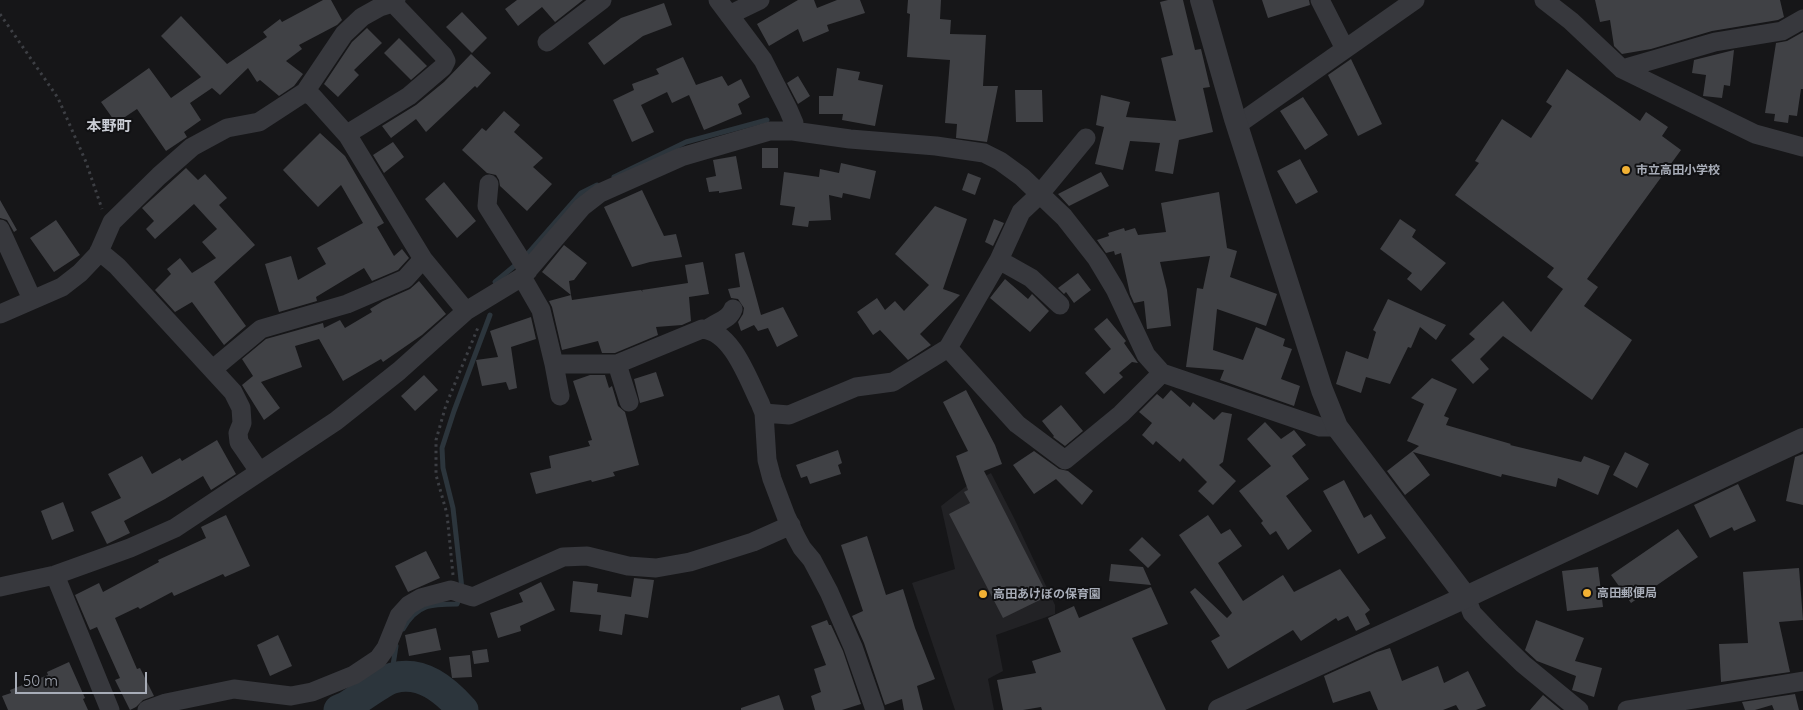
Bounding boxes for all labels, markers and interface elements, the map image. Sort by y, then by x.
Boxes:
district label: 本野町 [87,117,131,135]
place label: 市立高田小学校 [1636,163,1720,177]
marker: 市立高田小学校 [1620,164,1632,176]
place label: 高田郵便局 [1597,586,1657,600]
place label: 高田あけぼの保育園 [993,587,1101,601]
marker: 高田郵便局 [1581,587,1593,599]
marker: 高田あけぼの保育園 [977,588,989,600]
scale bar [18,662,150,694]
text: 50 m [23,671,58,690]

